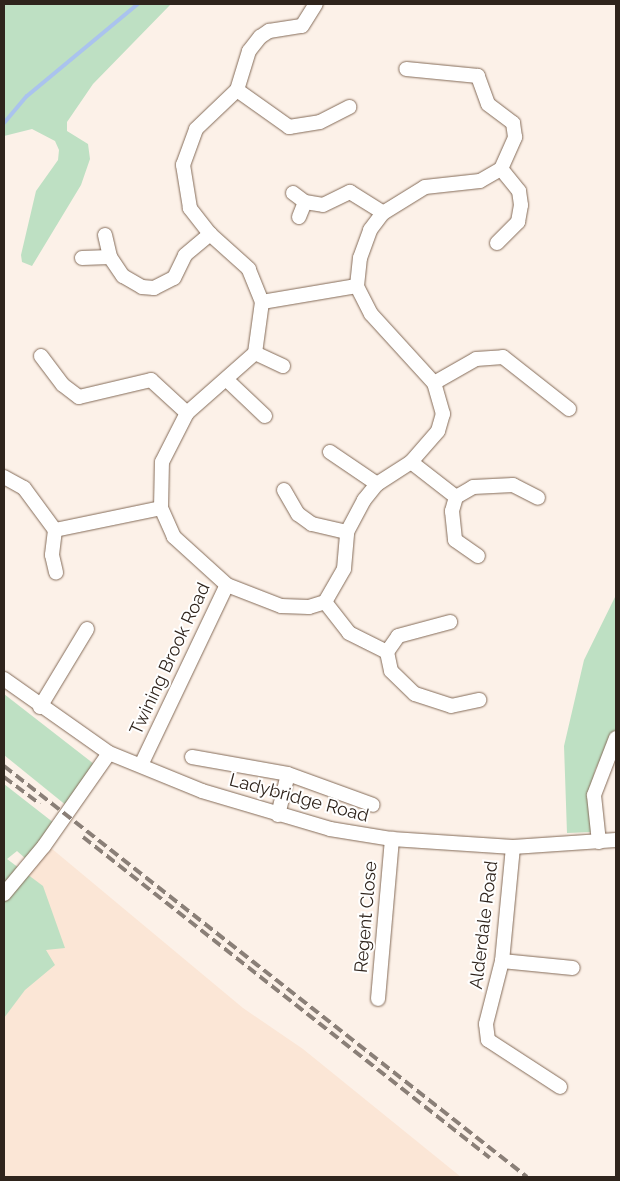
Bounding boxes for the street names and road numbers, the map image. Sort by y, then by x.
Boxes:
street label: Twining Brook Road [125,579,215,739]
street label: Ladybridge Road [227,769,371,827]
street label: Regent Close [350,860,382,974]
street label: Alderdale Road [465,860,503,990]

